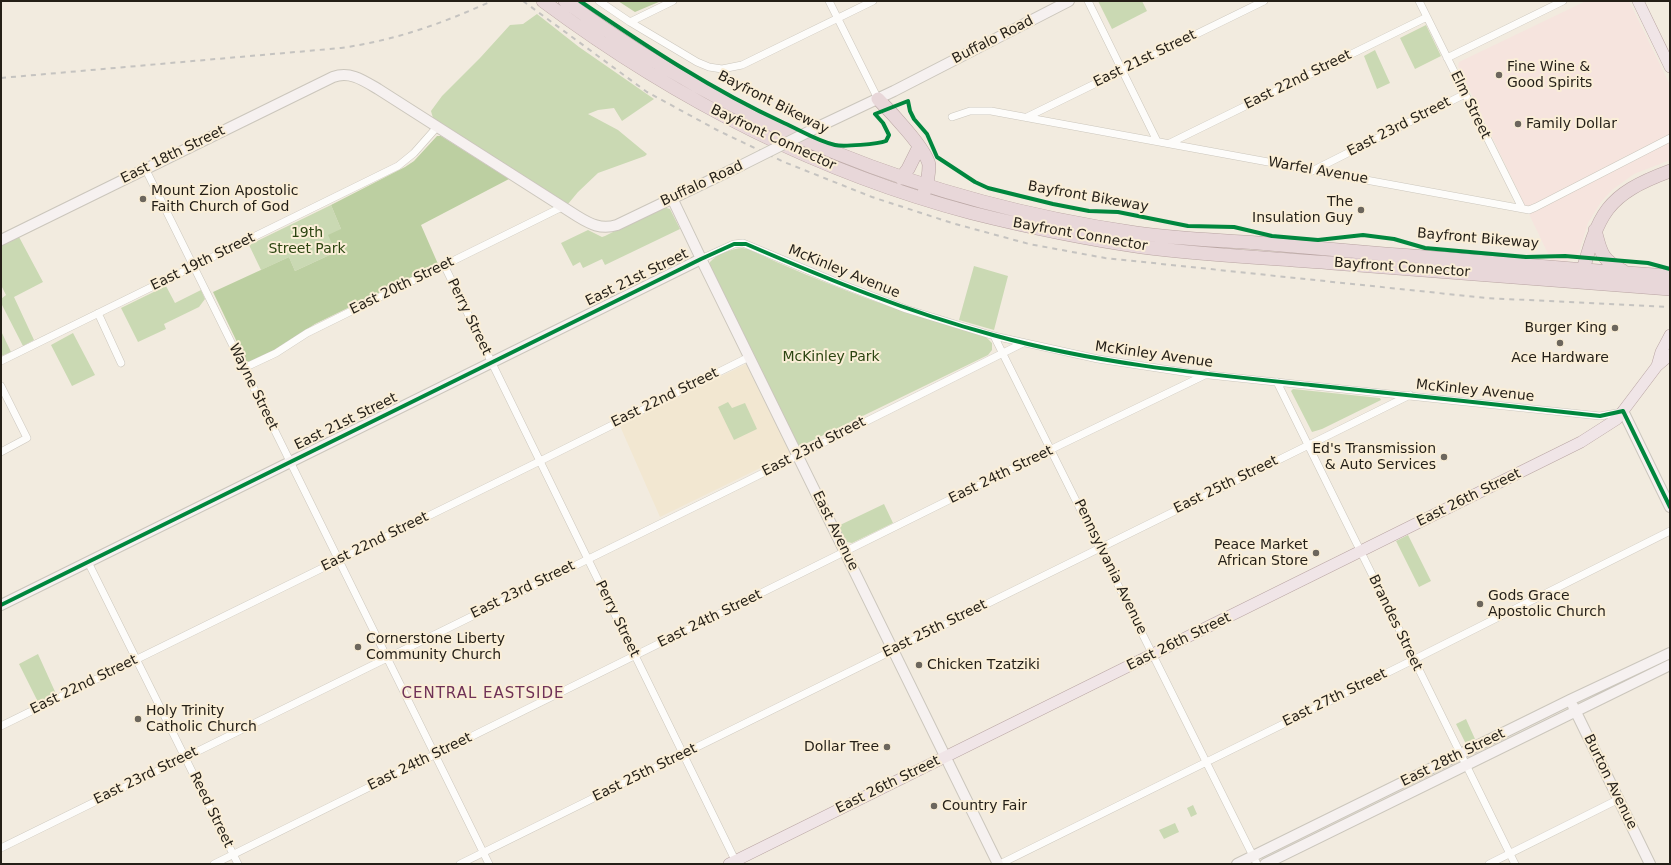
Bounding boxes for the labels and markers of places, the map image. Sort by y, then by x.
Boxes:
place label: Fine Wine & Good Spirits [1507,59,1592,92]
marker: Fine Wine & Good Spirits [1494,70,1504,80]
place label: Family Dollar [1526,116,1617,132]
marker: Family Dollar [1513,119,1523,129]
place label: Mount Zion Apostolic Faith Church of God [151,183,299,216]
marker: Mount Zion Apostolic Faith Church of God [138,194,148,204]
place label: The Insulation Guy [1252,194,1353,226]
marker: The Insulation Guy [1356,205,1366,215]
place label: Burger King [1524,320,1607,336]
marker: Burger King [1610,323,1620,333]
marker: Ace Hardware [1555,338,1565,348]
place label: Ace Hardware [1511,350,1609,366]
place label: Ed's Transmission & Auto Services [1312,441,1436,474]
marker: Ed's Transmission & Auto Services [1439,452,1449,462]
place label: Peace Market African Store [1214,537,1308,570]
marker: Peace Market African Store [1311,548,1321,558]
place label: Gods Grace Apostolic Church [1488,588,1606,620]
marker: Gods Grace Apostolic Church [1475,599,1485,609]
place label: Cornerstone Liberty Community Church [366,631,505,664]
marker: Cornerstone Liberty Community Church [353,642,363,652]
place label: Chicken Tzatziki [927,657,1040,673]
marker: Chicken Tzatziki [914,660,924,670]
place label: Holy Trinity Catholic Church [146,703,257,736]
marker: Holy Trinity Catholic Church [133,714,143,724]
place label: Dollar Tree [804,739,879,755]
marker: Dollar Tree [882,742,892,752]
place label: Country Fair [942,798,1027,814]
marker: Country Fair [929,801,939,811]

